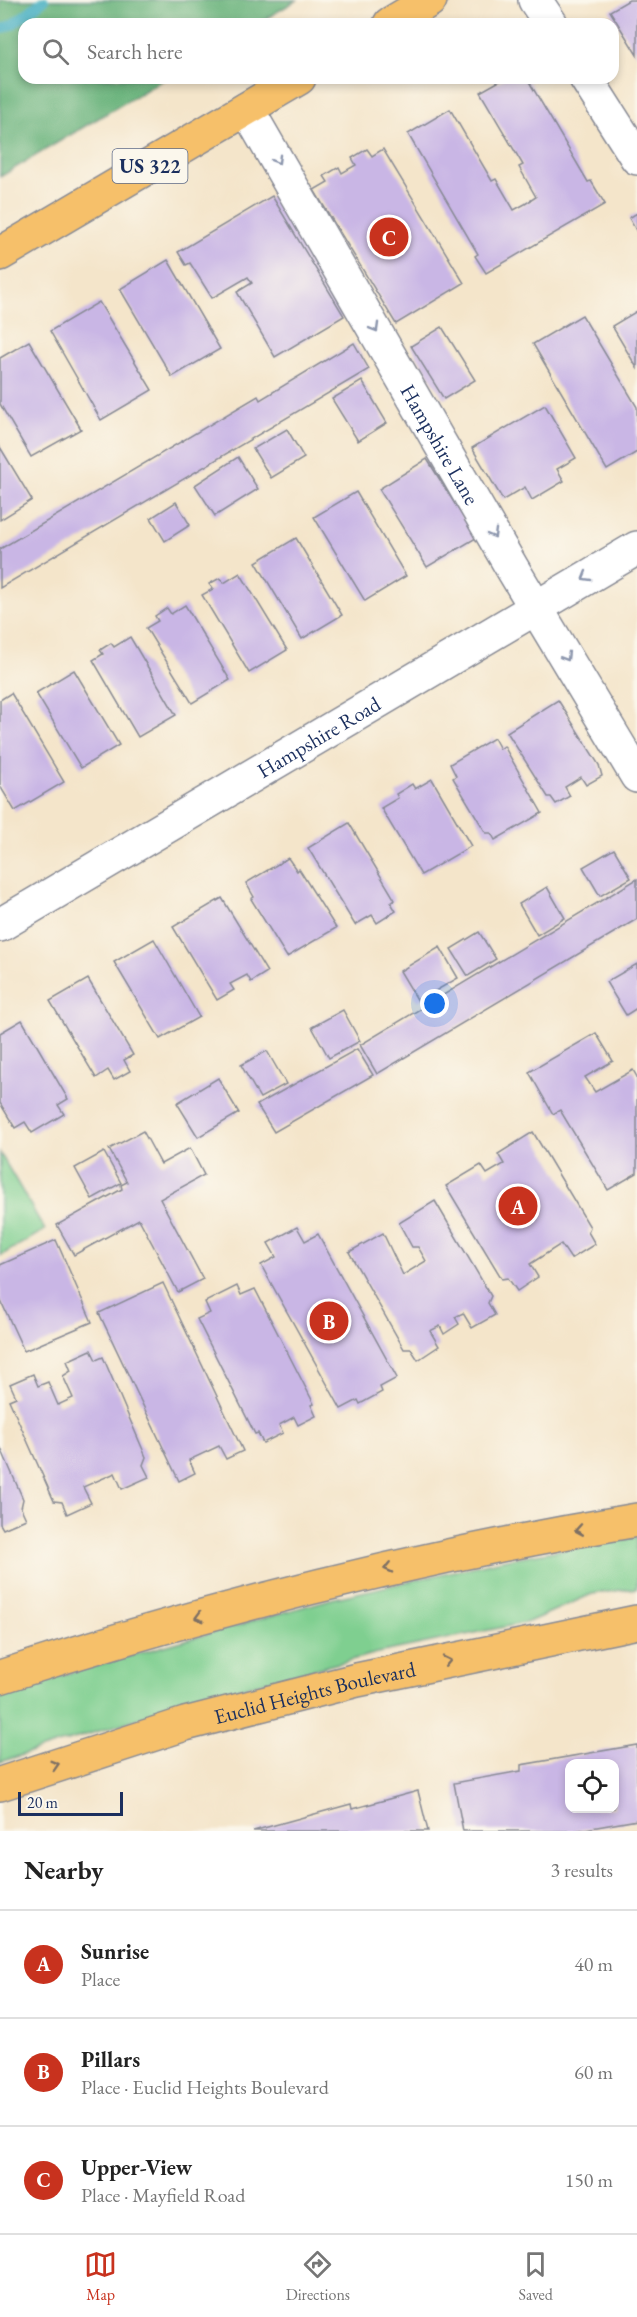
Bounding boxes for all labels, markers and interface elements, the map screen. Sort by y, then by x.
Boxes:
search box [18,18,619,84]
icon: search [39,35,72,68]
text: Search here [87,37,182,66]
road number: US 322 [112,149,188,183]
one-way arrow [269,154,281,164]
pin: C [370,214,408,260]
one-way arrow [367,322,379,332]
street label: Hampshire Lane [395,379,486,509]
one-way arrow [485,528,497,538]
one-way arrow [582,570,593,581]
one-way arrow [558,651,570,661]
street label: Hampshire Road [252,689,385,784]
your location [420,989,449,1018]
pin: A [498,1184,538,1228]
pin: B [310,1298,348,1344]
one-way arrow [575,1523,585,1536]
one-way arrow [383,1561,393,1574]
one-way arrow [194,1610,205,1622]
street label: Euclid Heights Boulevard [211,1655,418,1730]
one-way arrow [441,1655,451,1668]
map controls [565,1759,619,1813]
button: locate [565,1759,619,1813]
one-way arrow [49,1760,60,1772]
scale bar [18,1789,123,1816]
text: 20 m [27,1792,58,1813]
text: Nearby [24,1853,104,1887]
text: 3 results [550,1857,613,1883]
text: Sunrise [81,1937,149,1966]
text: A [36,1951,51,1977]
text: 40 m [574,1951,613,1977]
text: Place [81,1966,120,1992]
text: Pillars [81,2045,140,2074]
text: B [37,2059,50,2085]
text: 60 m [574,2059,613,2085]
text: Place · Euclid Heights Boulevard [81,2074,329,2100]
text: Upper-View [81,2153,192,2182]
text: C [36,2167,51,2193]
text: 150 m [565,2167,613,2193]
text: Place · Mayfield Road [81,2182,245,2208]
tab: Map [84,2248,117,2305]
tab: Directions [286,2248,350,2305]
tab: Saved [518,2248,553,2305]

